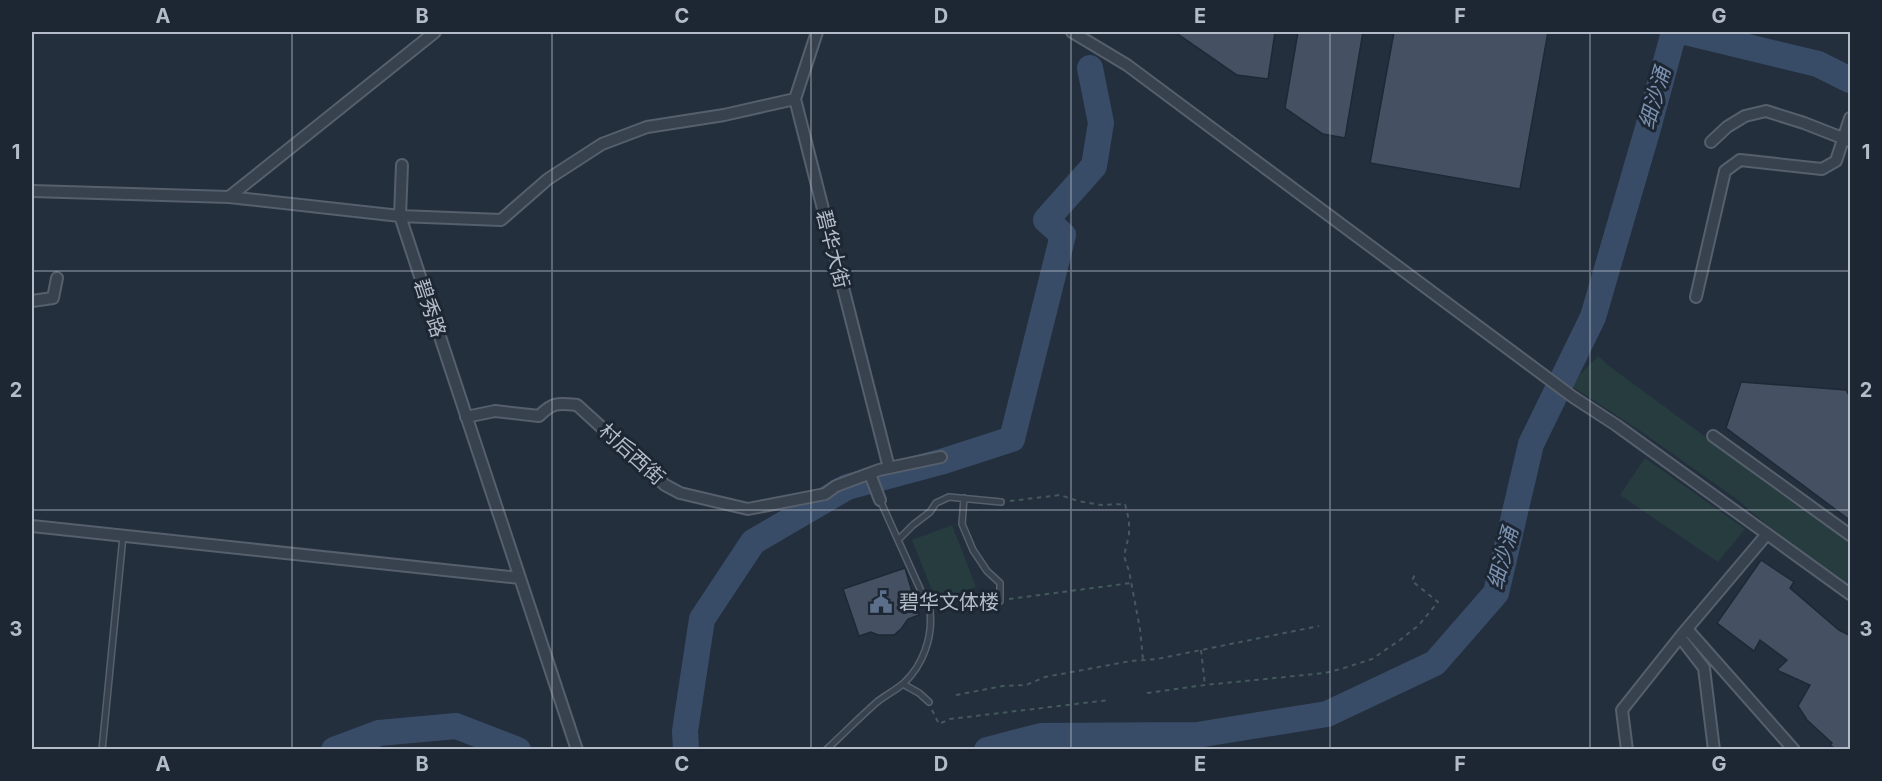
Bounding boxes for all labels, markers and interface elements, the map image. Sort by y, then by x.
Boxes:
text: A [156,4,171,28]
text: B [415,4,429,28]
text: C [675,4,689,28]
text: D [934,4,948,28]
text: E [1194,4,1206,28]
text: F [1454,4,1466,28]
text: G [1711,4,1727,28]
water label: 细沙涌 [1634,62,1676,132]
text: 1 [12,140,20,164]
text: 1 [1862,140,1870,164]
street label: 碧华大街 [812,207,854,291]
street label: 碧秀路 [409,276,451,340]
text: 2 [10,378,22,402]
text: 2 [1860,378,1872,402]
street label: 村后西街 [594,418,670,490]
water label: 细沙涌 [1482,522,1523,592]
public building icon: 碧华文体楼 [868,589,894,615]
place label: 碧华文体楼 [899,590,999,614]
text: 3 [10,617,22,641]
text: 3 [1860,617,1872,641]
text: A [156,752,171,776]
text: B [415,752,429,776]
text: C [675,752,689,776]
text: D [934,752,948,776]
text: E [1194,752,1206,776]
text: F [1454,752,1466,776]
text: G [1711,752,1727,776]

